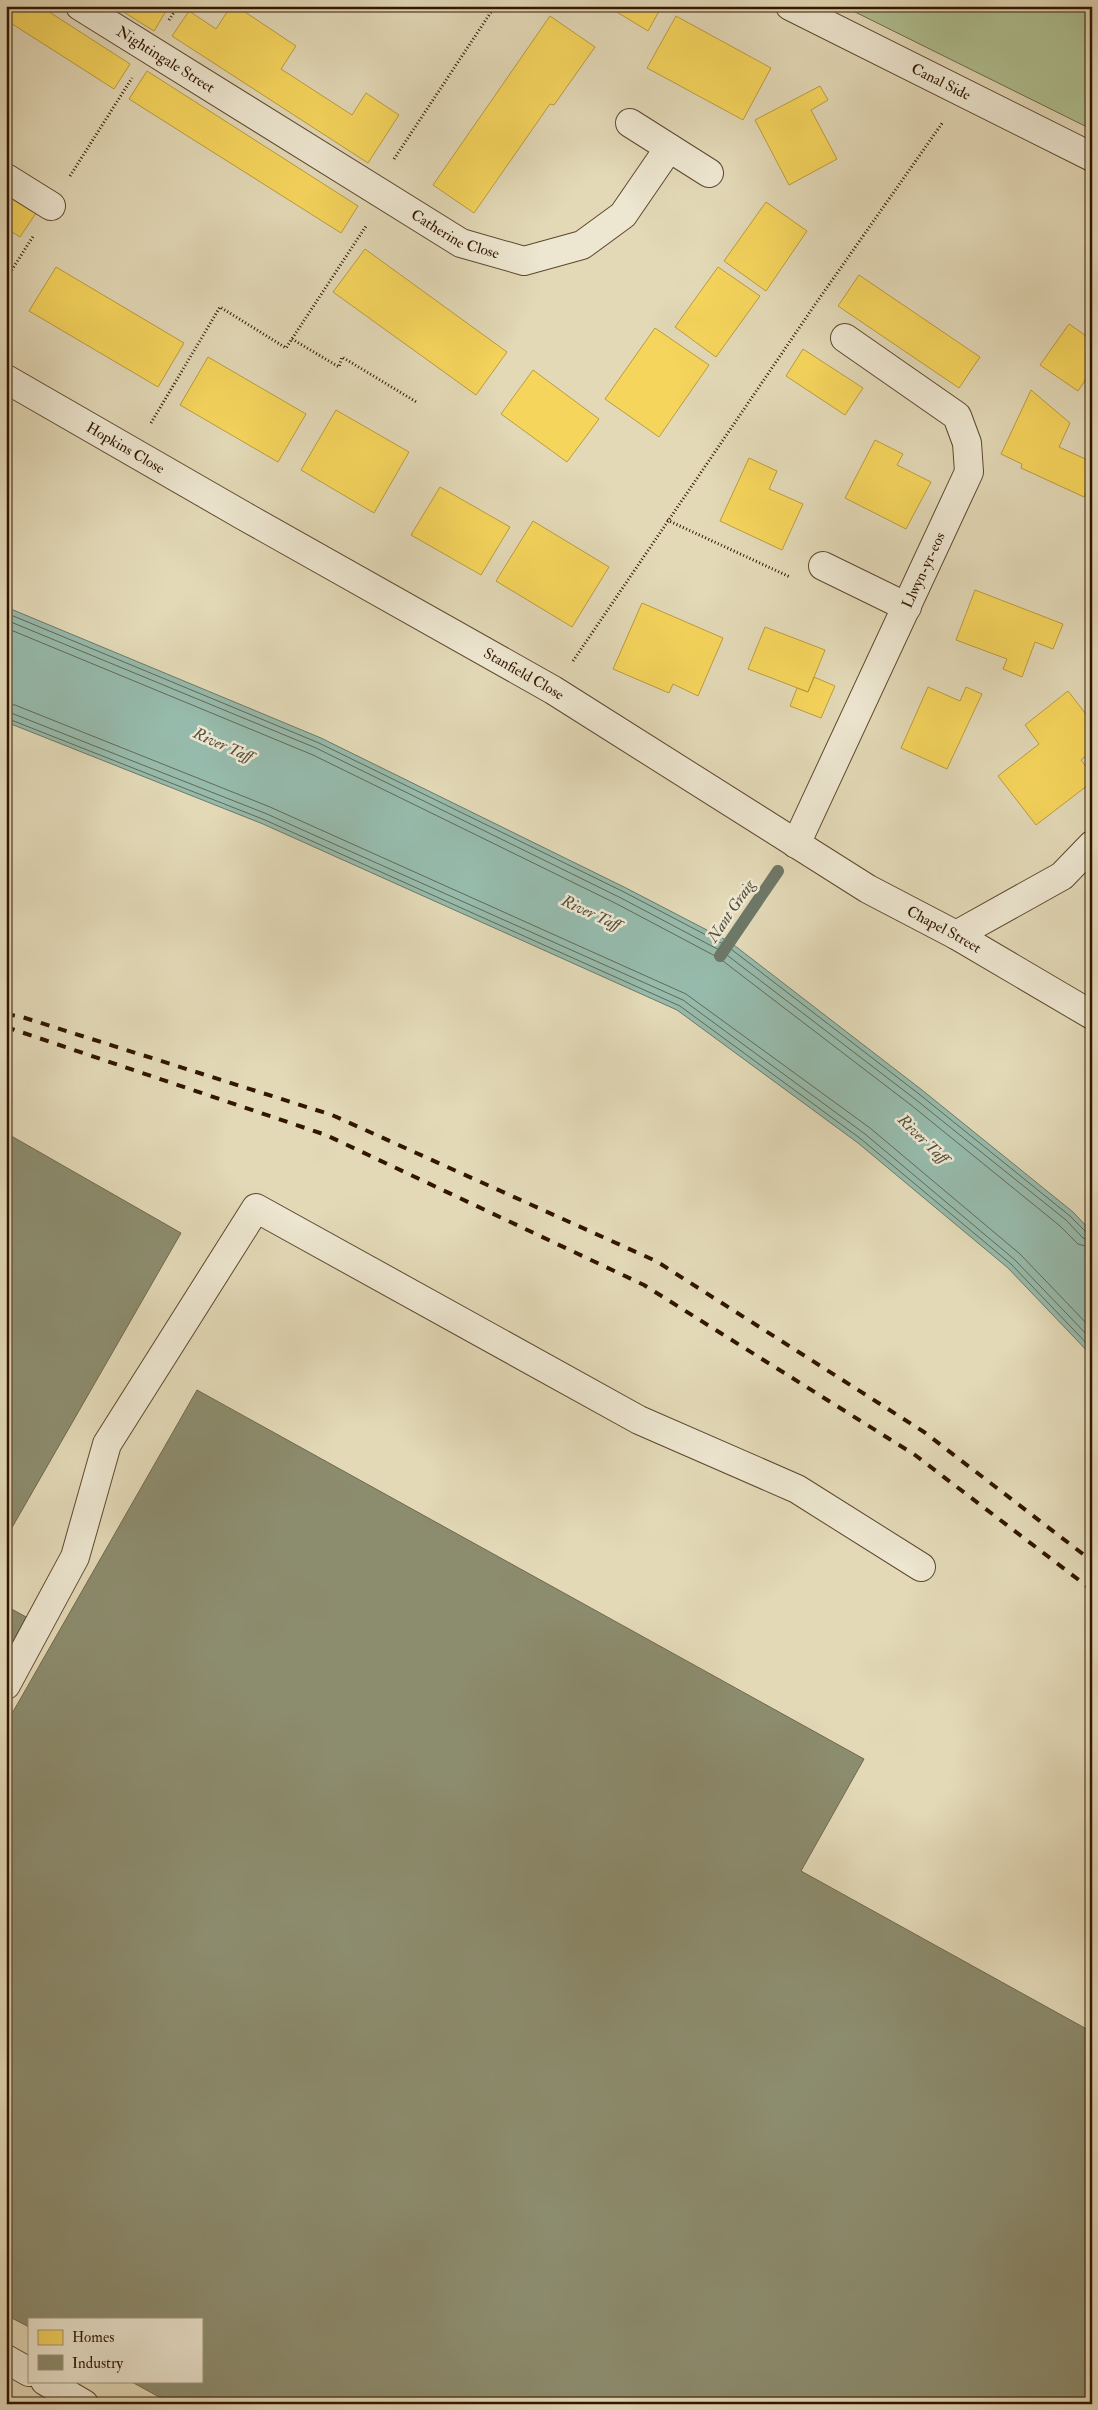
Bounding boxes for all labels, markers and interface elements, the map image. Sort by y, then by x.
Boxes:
street label: Nightingale Street [113,22,218,97]
street label: Canal Side [908,59,974,104]
street label: Catherine Close [408,205,502,263]
street label: Hopkins Close [83,418,168,478]
street label: Llwyn-yr-eos [897,529,949,611]
street label: Stanfield Close [480,643,568,704]
water label: River Taff [189,723,259,768]
water label: Nant Graig [702,875,760,947]
water label: River Taff [557,890,627,937]
street label: Chapel Street [904,901,985,957]
water label: River Taff [893,1109,955,1170]
legend [28,2318,202,2382]
text: Homes [72,2328,114,2347]
text: Industry [72,2354,123,2373]

